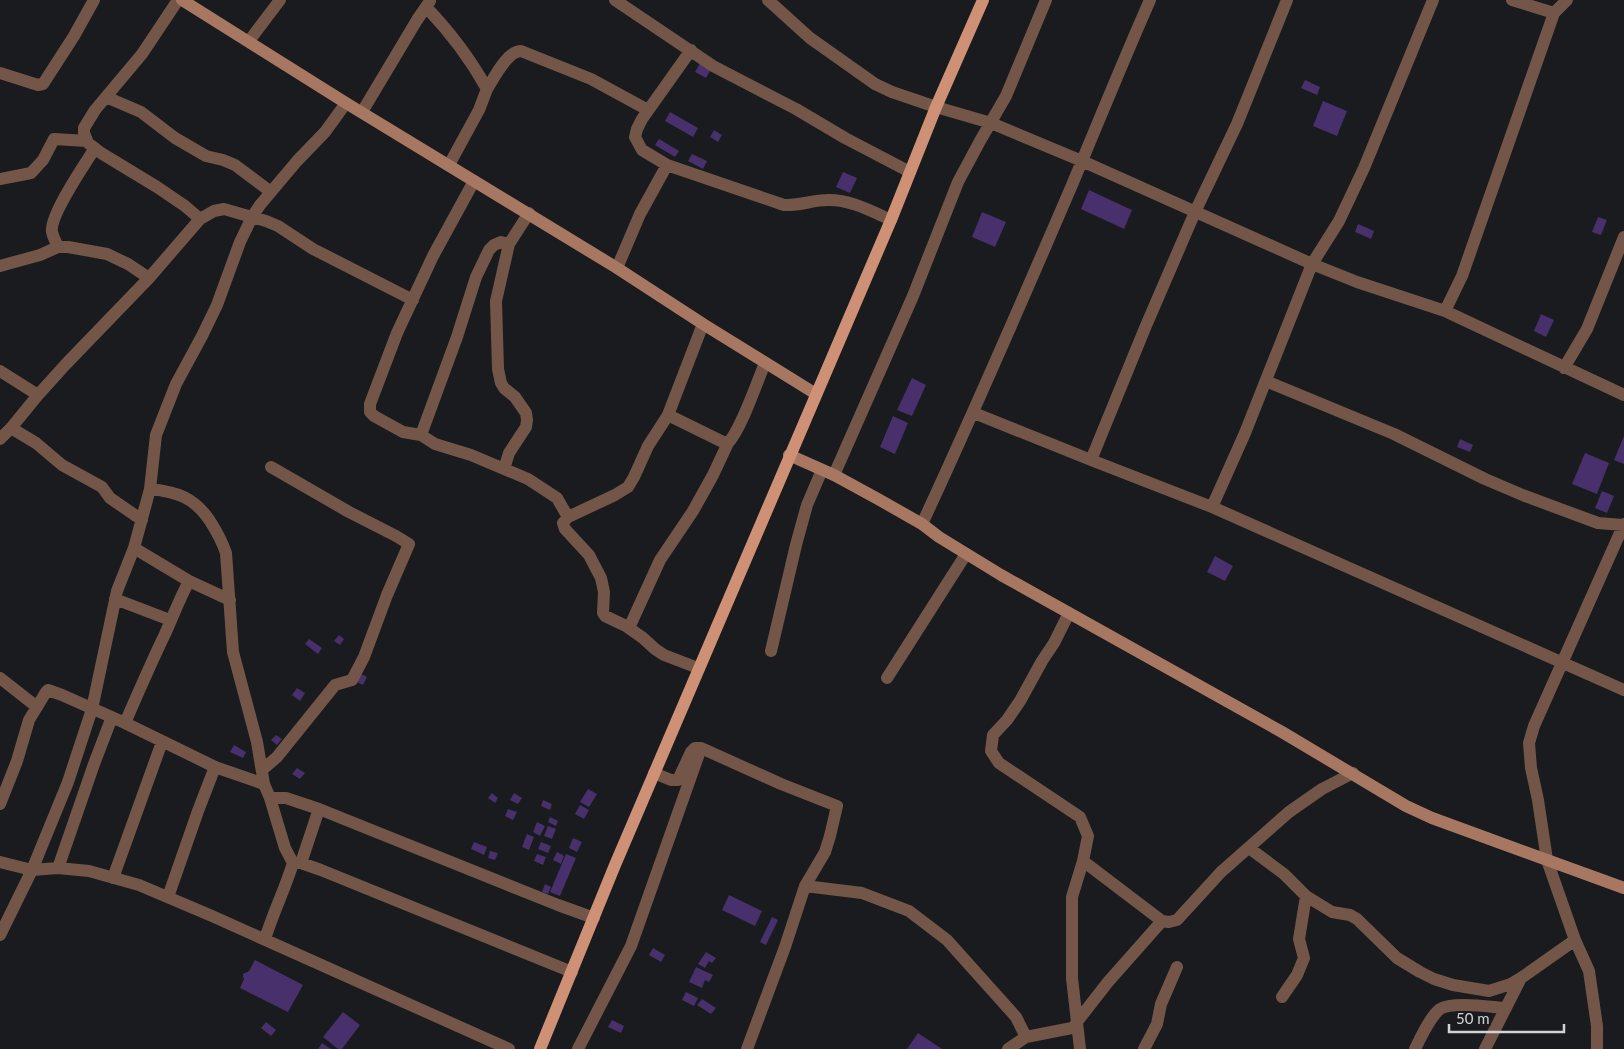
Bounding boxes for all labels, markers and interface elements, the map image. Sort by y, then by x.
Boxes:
scale bar [1449,1002,1564,1034]
text: 50 m [1456,1009,1490,1027]

